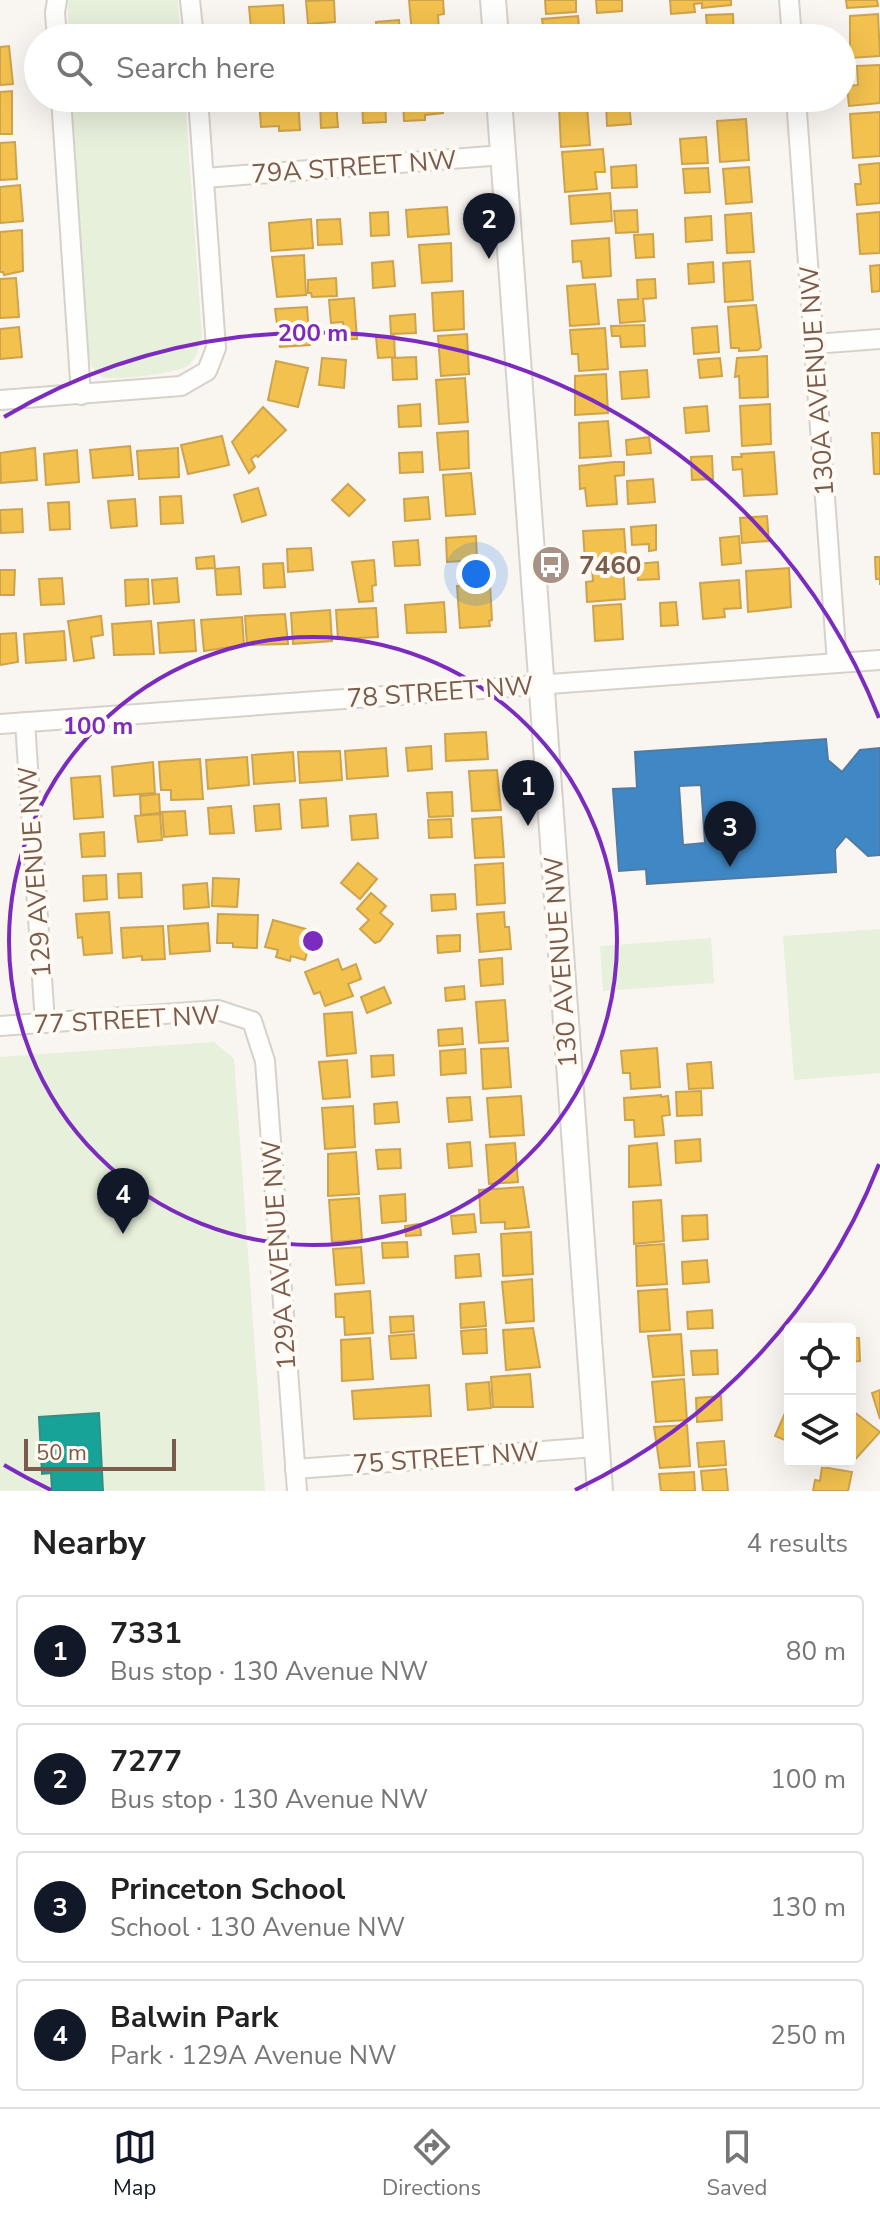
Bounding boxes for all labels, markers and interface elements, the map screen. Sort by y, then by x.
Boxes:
search box [24,24,856,112]
icon: search [52,46,96,90]
text: Search here [116,48,275,89]
street label: 79A STREET NW [250,142,458,192]
pin: 2 [463,193,515,259]
street label: 130A AVENUE NW [791,265,843,497]
text: 200 m [278,317,348,349]
bus stop icon: 7460 [530,544,572,586]
place label: 7460 [579,548,641,583]
your location [456,554,496,594]
street label: 78 STREET NW [346,668,534,716]
text: 100 m [63,710,133,742]
pin: 1 [502,760,554,826]
street label: 129 AVENUE NW [10,765,60,979]
pin: 3 [704,801,756,867]
street label: 130 AVENUE NW [536,855,586,1069]
centre of rings [299,927,327,955]
street label: 77 STREET NW [33,998,221,1042]
street label: 129A AVENUE NW [253,1139,305,1371]
pin: 4 [97,1168,149,1234]
map controls [784,1323,856,1467]
button: locate [784,1323,856,1395]
button: layers [784,1395,856,1467]
street label: 75 STREET NW [352,1434,540,1482]
scale bar [24,1435,176,1471]
text: 50 m [36,1438,87,1468]
text: Nearby [32,1520,146,1566]
text: 4 results [747,1526,848,1561]
text: 7331 [110,1613,182,1654]
text: 1 [52,1634,68,1669]
text: 80 m [786,1634,846,1669]
text: Bus stop · 130 Avenue NW [110,1654,428,1689]
text: 7277 [110,1741,182,1782]
text: 2 [52,1762,68,1797]
text: 100 m [770,1762,846,1797]
text: Bus stop · 130 Avenue NW [110,1782,428,1817]
text: Princeton School [110,1869,345,1910]
text: 3 [52,1890,68,1925]
text: 130 m [770,1890,846,1925]
text: School · 130 Avenue NW [110,1910,405,1945]
text: Balwin Park [110,1997,278,2038]
text: 4 [52,2018,68,2053]
text: 250 m [770,2018,846,2053]
text: Park · 129A Avenue NW [110,2038,397,2073]
tab: Map [113,2125,157,2203]
tab: Directions [382,2125,481,2203]
tab: Saved [707,2125,767,2203]

